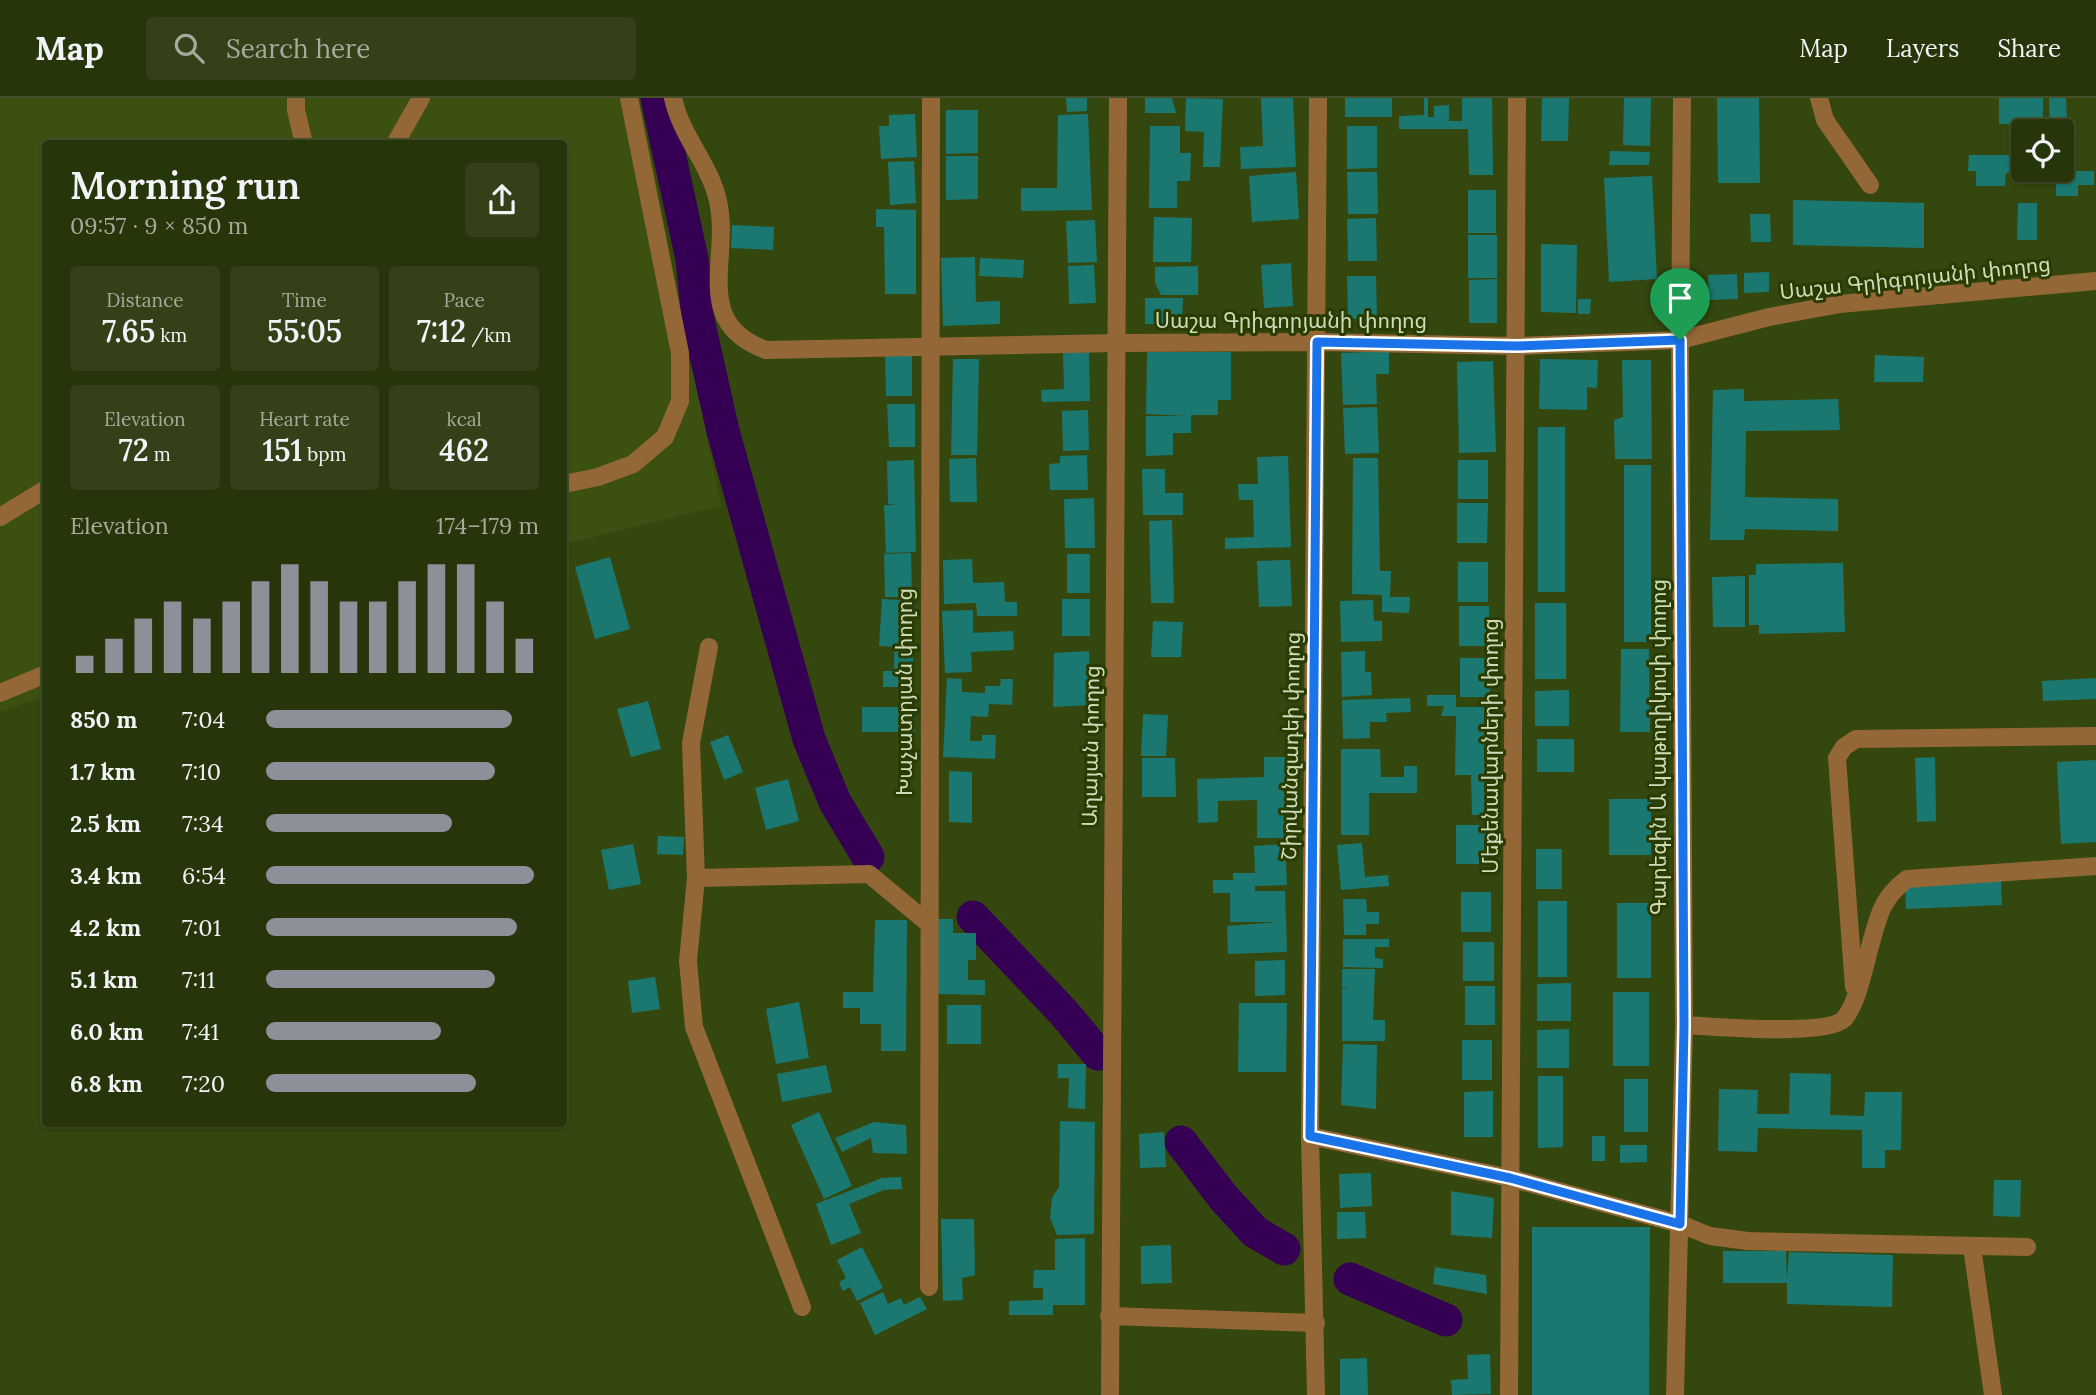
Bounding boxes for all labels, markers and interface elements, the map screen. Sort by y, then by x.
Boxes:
search box [146,17,636,80]
text: Map [35,27,104,69]
icon: search [170,29,208,67]
text: Search here [226,32,370,65]
text: Map [1799,33,1848,64]
text: Layers [1886,33,1959,64]
text: Share [1997,33,2061,64]
map controls [2011,119,2074,182]
button: locate [2011,119,2074,182]
text: Morning run [70,161,300,209]
button: share [465,163,539,237]
text: 09:57 · 9 × 850 m [70,211,248,240]
street label: Սաշա Գրիգորյանի փողոց [1778,250,2052,305]
pin [1650,268,1710,340]
icon: arrive [1661,279,1699,317]
text: Distance [106,288,183,312]
text: Time [282,288,327,312]
text: Pace [443,288,485,312]
street label: Սաշա Գրիգորյանի փողոց [1155,307,1427,334]
text: 7.65 [102,312,155,350]
text: 55:05 [267,312,342,350]
text: 7:12 [417,312,466,350]
text: km [155,323,187,347]
text: /km [466,323,511,347]
text: Elevation [104,407,186,431]
text: Heart rate [259,407,350,431]
text: kcal [447,407,482,431]
text: 72 [119,431,149,469]
text: 151 [262,431,302,469]
text: 462 [439,431,489,469]
text: m [149,442,171,466]
text: bpm [302,442,347,466]
text: Elevation [70,511,169,540]
text: 174–179 m [436,511,539,540]
street label: Գարեգին Ա կաթողիկոսի փողոց [1645,579,1672,915]
street label: Խաչատրյան փողոց [891,588,918,796]
street label: Մեքենավարների փողոց [1477,618,1504,874]
street label: Շիրվանզադեի փողոց [1275,632,1306,860]
street label: Աղայան փողոց [1076,665,1105,827]
text: 850 m [70,705,137,734]
text: 7:04 [182,705,225,734]
text: 1.7 km [70,757,136,786]
text: 7:10 [182,757,221,786]
text: 2.5 km [70,809,141,838]
text: 7:34 [182,809,224,838]
text: 3.4 km [70,861,142,890]
text: 6:54 [182,861,226,890]
text: 4.2 km [70,913,141,942]
text: 7:01 [182,913,221,942]
text: 5.1 km [70,965,138,994]
text: 7:11 [182,965,215,994]
text: 6.0 km [70,1017,144,1046]
text: 7:41 [182,1017,219,1046]
text: 6.8 km [70,1069,143,1098]
text: 7:20 [182,1069,225,1098]

